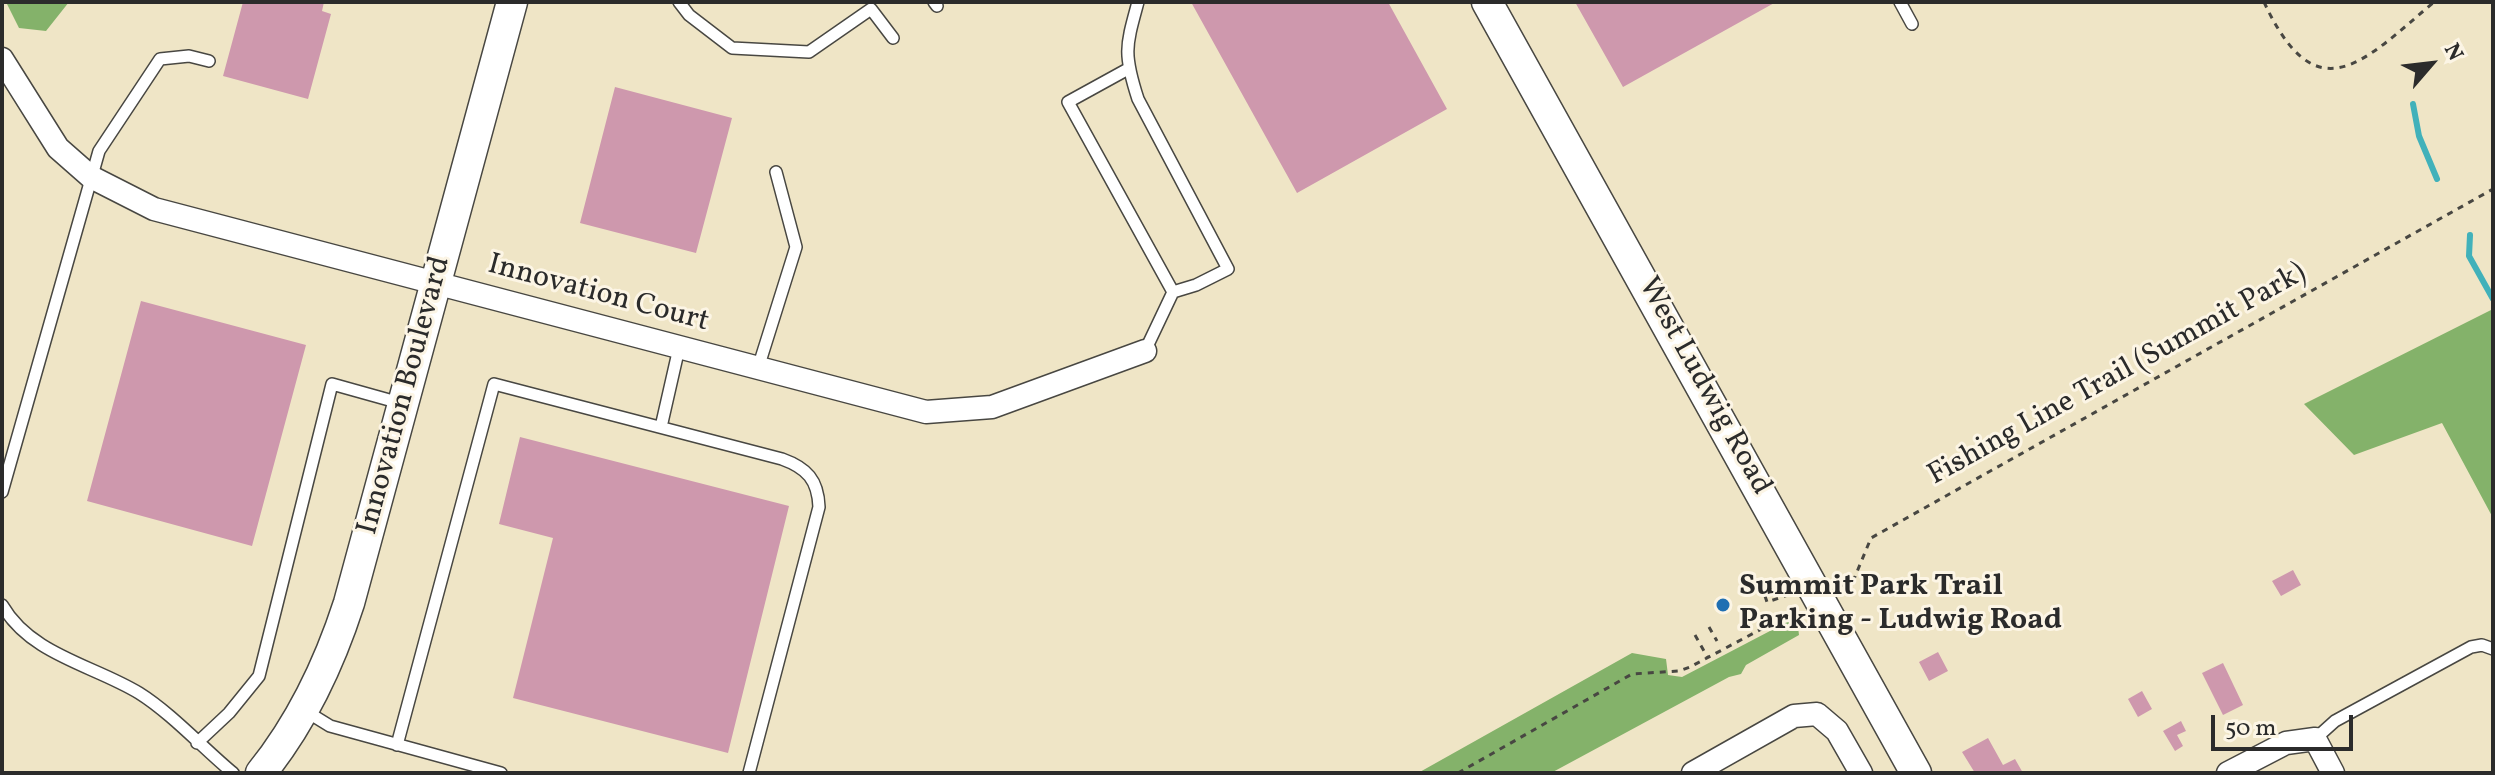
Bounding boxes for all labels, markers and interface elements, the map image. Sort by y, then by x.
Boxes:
north arrow [2391,24,2471,104]
text: N [2435,38,2470,67]
street label: Innovation Court [484,248,712,342]
street label: Innovation Boulevard [352,253,460,539]
street label: Fishing Line Trail (Summit Park) [1923,257,2313,495]
street label: West Ludwig Road [1628,272,1778,502]
place label: Summit Park Trail Parking - Ludwig Road [1739,570,2062,640]
marker: Summit Park Trail Parking - Ludwig Road [1714,596,1732,614]
scale bar [2215,699,2357,749]
text: 50 m [2225,712,2277,746]

